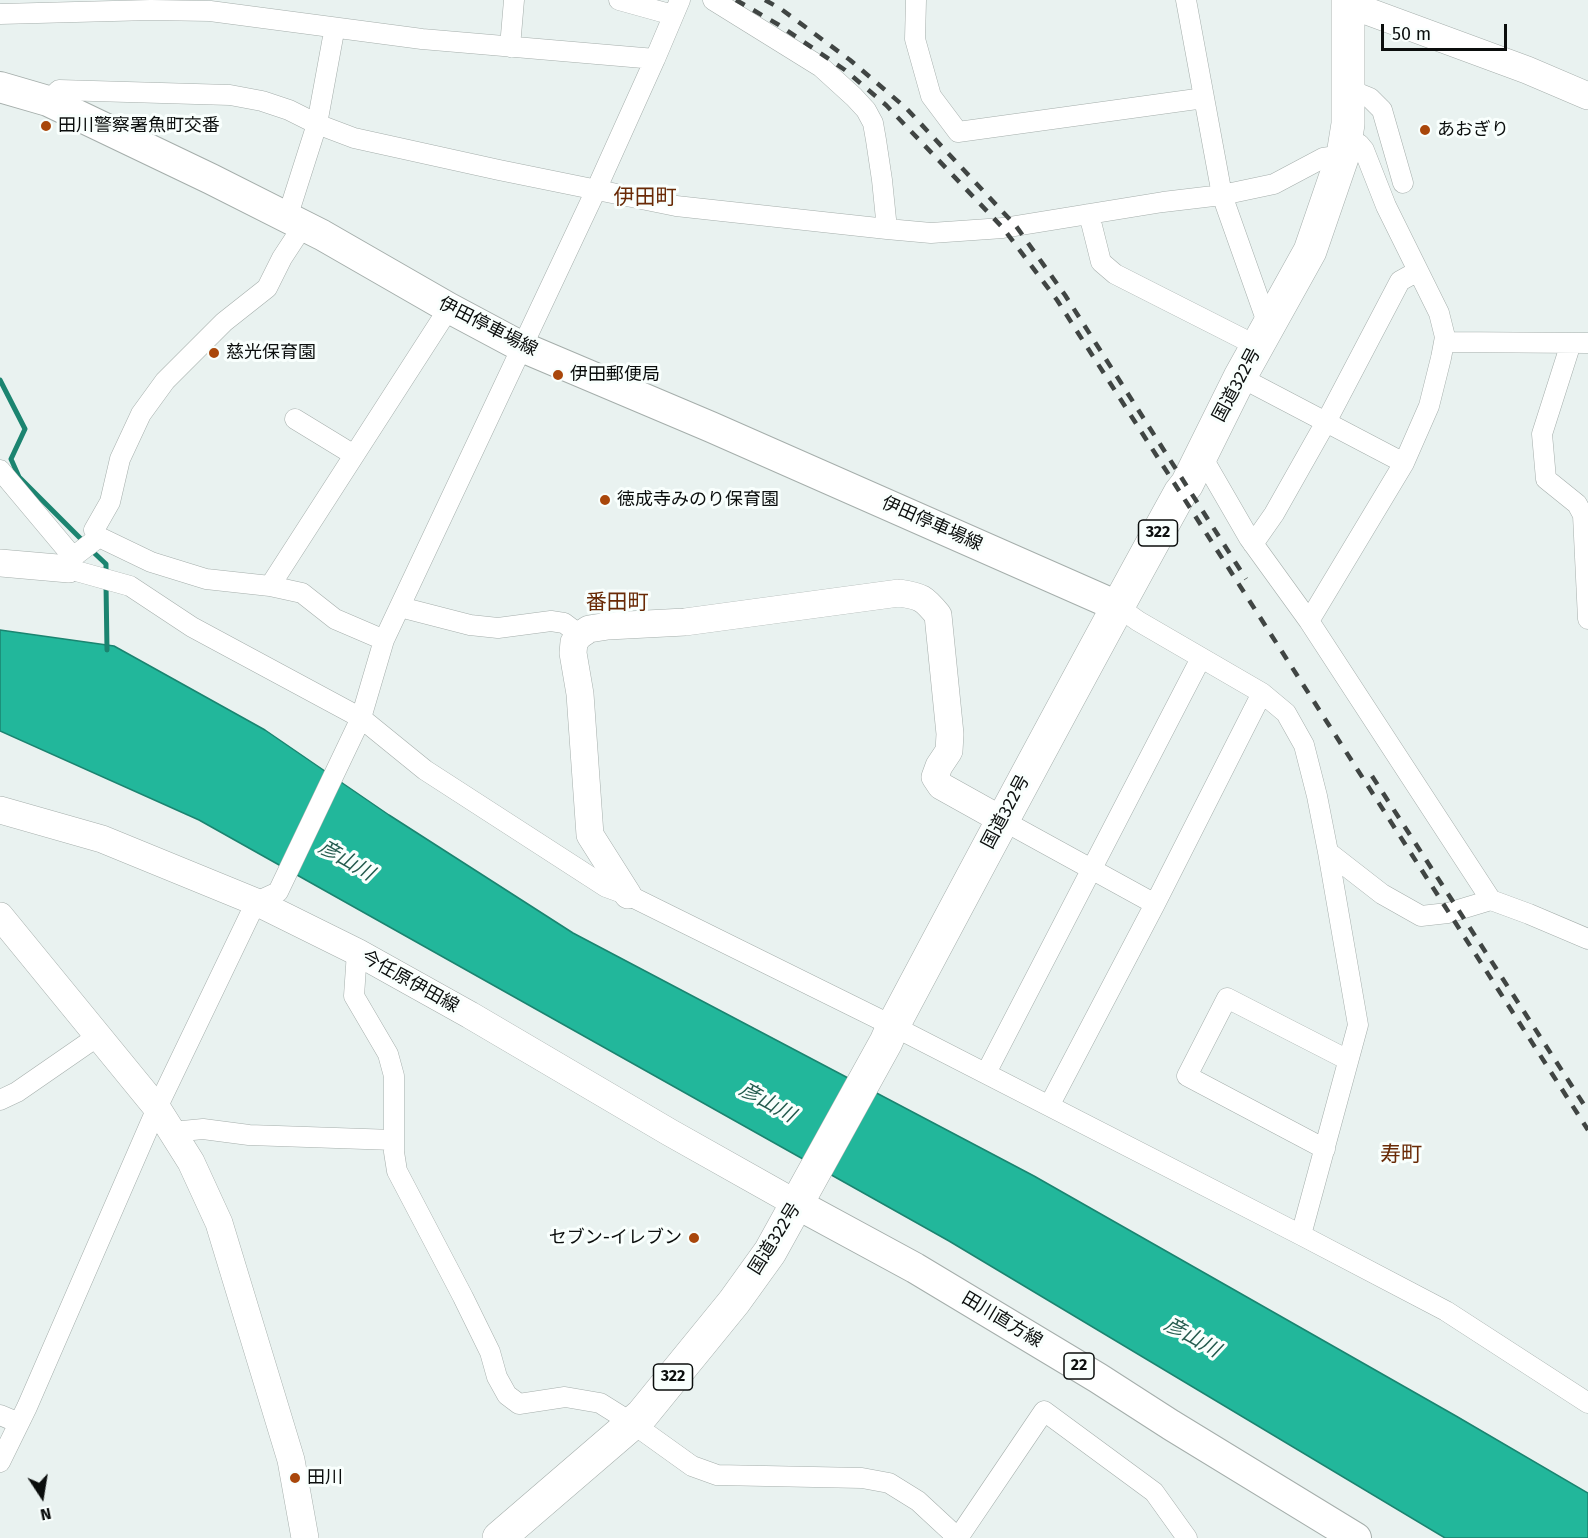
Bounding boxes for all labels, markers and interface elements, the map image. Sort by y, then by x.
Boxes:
scale bar [1384,12,1510,50]
text: 50 m [1392,23,1431,45]
place label: 田川警察署魚町交番 [58,115,220,137]
marker: 田川警察署魚町交番 [39,119,53,133]
place label: あおぎり [1437,119,1509,141]
marker: あおぎり [1418,123,1432,137]
district label: 伊田町 [614,185,676,211]
street label: 伊田停車場線 [435,293,541,361]
place label: 慈光保育園 [226,342,316,364]
street label: 国道322号 [1209,344,1265,426]
marker: 慈光保育園 [207,346,221,360]
place label: 伊田郵便局 [570,364,660,386]
marker: 伊田郵便局 [551,368,565,382]
place label: 徳成寺みのり保育園 [617,489,779,511]
street label: 伊田停車場線 [878,492,986,556]
marker: 徳成寺みのり保育園 [598,493,612,507]
road number: 322 [1138,520,1178,546]
district label: 番田町 [586,590,648,616]
street label: 国道322号 [978,771,1034,853]
water label: 彦山川 [314,836,378,886]
street label: 今任原伊田線 [358,946,462,1018]
water label: 彦山川 [735,1078,799,1128]
district label: 寿町 [1380,1142,1422,1168]
street label: 国道322号 [744,1199,806,1279]
place label: セブン-イレブン [549,1227,682,1249]
marker: セブン-イレブン [687,1231,701,1245]
street label: 田川直方線 [958,1288,1046,1352]
water label: 彦山川 [1160,1313,1224,1363]
road number: 22 [1064,1353,1094,1379]
road number: 322 [654,1364,692,1390]
north arrow [12,1466,72,1526]
place label: 田川 [307,1467,343,1489]
marker: 田川 [288,1471,302,1485]
text: N [39,1504,53,1524]

